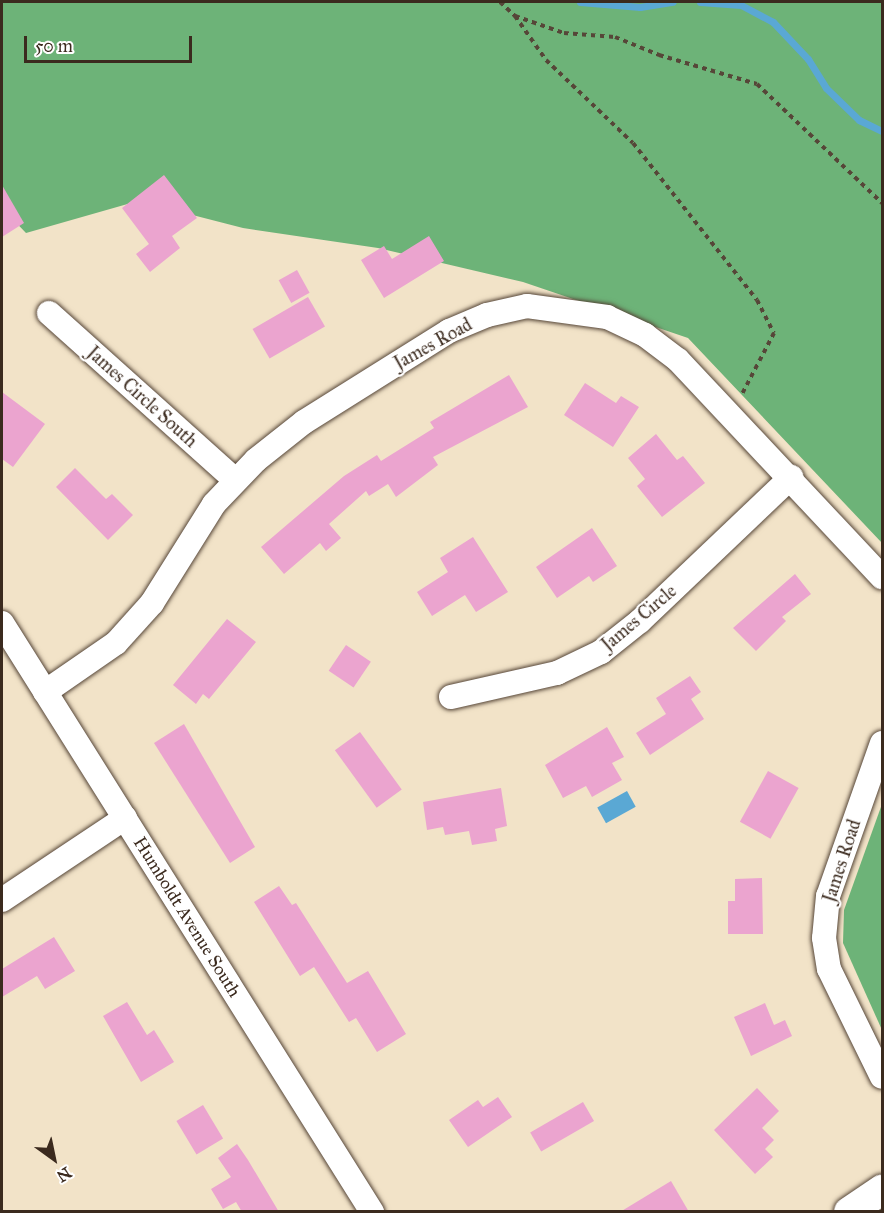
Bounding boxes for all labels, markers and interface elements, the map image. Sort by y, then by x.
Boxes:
scale bar [27,24,195,62]
text: 50 m [35,35,73,57]
street label: James Road [390,314,476,374]
street label: James Circle South [83,342,201,452]
street label: James Circle [597,580,681,656]
street label: James Road [818,817,866,905]
street label: Humboldt Avenue South [129,833,245,1001]
north arrow [24,1129,84,1189]
text: N [53,1163,75,1186]

